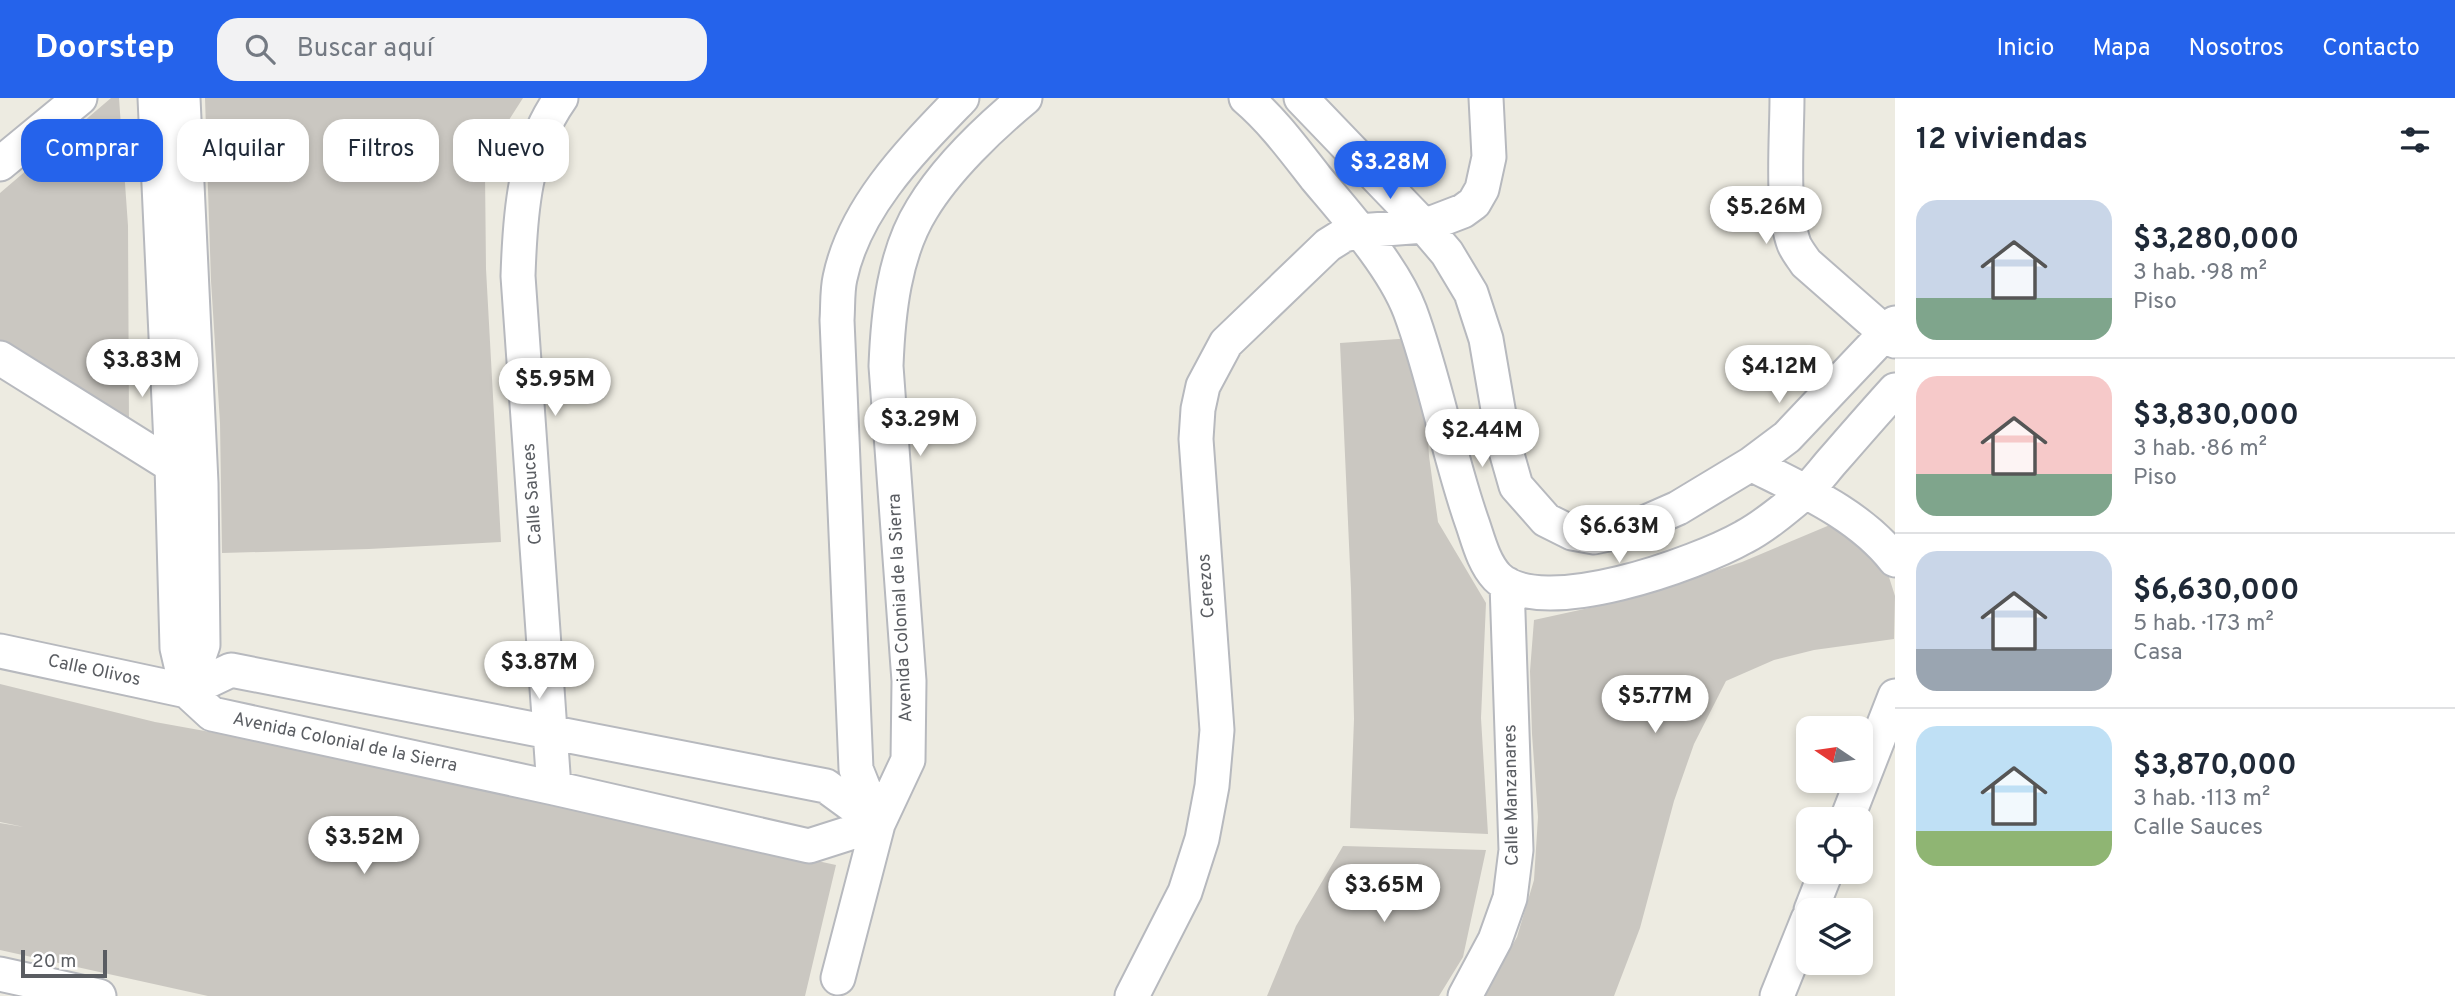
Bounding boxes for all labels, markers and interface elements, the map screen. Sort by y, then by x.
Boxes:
search box [217,18,707,81]
text: Doorstep [35,28,175,70]
icon: search [241,30,279,68]
text: Buscar aquí [297,33,433,66]
text: Inicio [1997,34,2054,64]
text: Mapa [2092,34,2151,64]
text: Nosotros [2189,34,2284,64]
text: Contacto [2322,34,2420,64]
chip: Comprar [21,119,163,182]
chip: Alquilar [177,119,309,182]
chip: Filtros [323,119,439,182]
chip: Nuevo [453,119,569,182]
icon: filters [2396,121,2434,159]
text: 12 viviendas [1916,122,2088,159]
pin: $3.28M [1333,141,1447,201]
text: $3.28M [1350,149,1430,178]
pin: $5.26M [1709,186,1823,246]
text: $5.26M [1726,194,1806,223]
text: $3,280,000 [2133,222,2299,259]
icon: home [1972,228,2056,312]
text: 3 hab. · 98 m² [2133,259,2267,288]
text: Piso [2133,288,2177,317]
pin: $3.83M [85,340,199,399]
pin: $4.12M [1722,345,1836,405]
text: $3.83M [102,347,182,376]
text: $4.12M [1741,353,1817,382]
pin: $5.95M [498,358,612,418]
text: $5.95M [515,366,595,395]
pin: $3.29M [863,398,977,458]
text: $3,830,000 [2133,398,2299,435]
icon: home [1972,404,2056,488]
text: $3.29M [880,406,960,435]
pin: $2.44M [1425,410,1539,469]
text: $2.44M [1441,417,1523,446]
text: 3 hab. · 86 m² [2133,435,2267,464]
street label: Calle Sauces [518,442,548,546]
text: Piso [2133,464,2177,493]
street label: Avenida Colonial de la Sierra [884,493,918,723]
pin: $6.63M [1562,505,1676,565]
text: $6.63M [1579,513,1659,542]
street label: Cerezos [1193,553,1221,619]
text: $6,630,000 [2133,573,2300,610]
icon: home [1972,579,2056,663]
text: 5 hab. · 173 m² [2133,610,2274,639]
text: Casa [2133,639,2183,668]
pin: $3.87M [482,642,596,701]
text: $3.87M [500,649,578,678]
street label: Calle Olivos [45,650,143,692]
pin: $5.77M [1598,676,1712,735]
text: $5.77M [1618,683,1692,712]
street label: Avenida Colonial de la Sierra [231,708,459,778]
north arrow [1796,716,1872,793]
map controls [1796,716,1873,975]
street label: Calle Manzanares [1499,724,1525,866]
text: $3,870,000 [2133,748,2297,785]
icon: home [1972,754,2056,838]
text: 3 hab. · 113 m² [2133,785,2270,814]
button: locate [1796,807,1873,884]
text: Calle Sauces [2133,814,2263,843]
pin: $3.52M [307,816,421,876]
text: $3.52M [324,824,404,853]
pin: $3.65M [1327,864,1441,924]
text: $3.65M [1344,872,1424,901]
button: layers [1796,898,1873,975]
scale bar [21,947,107,979]
text: 20 m [32,950,76,974]

